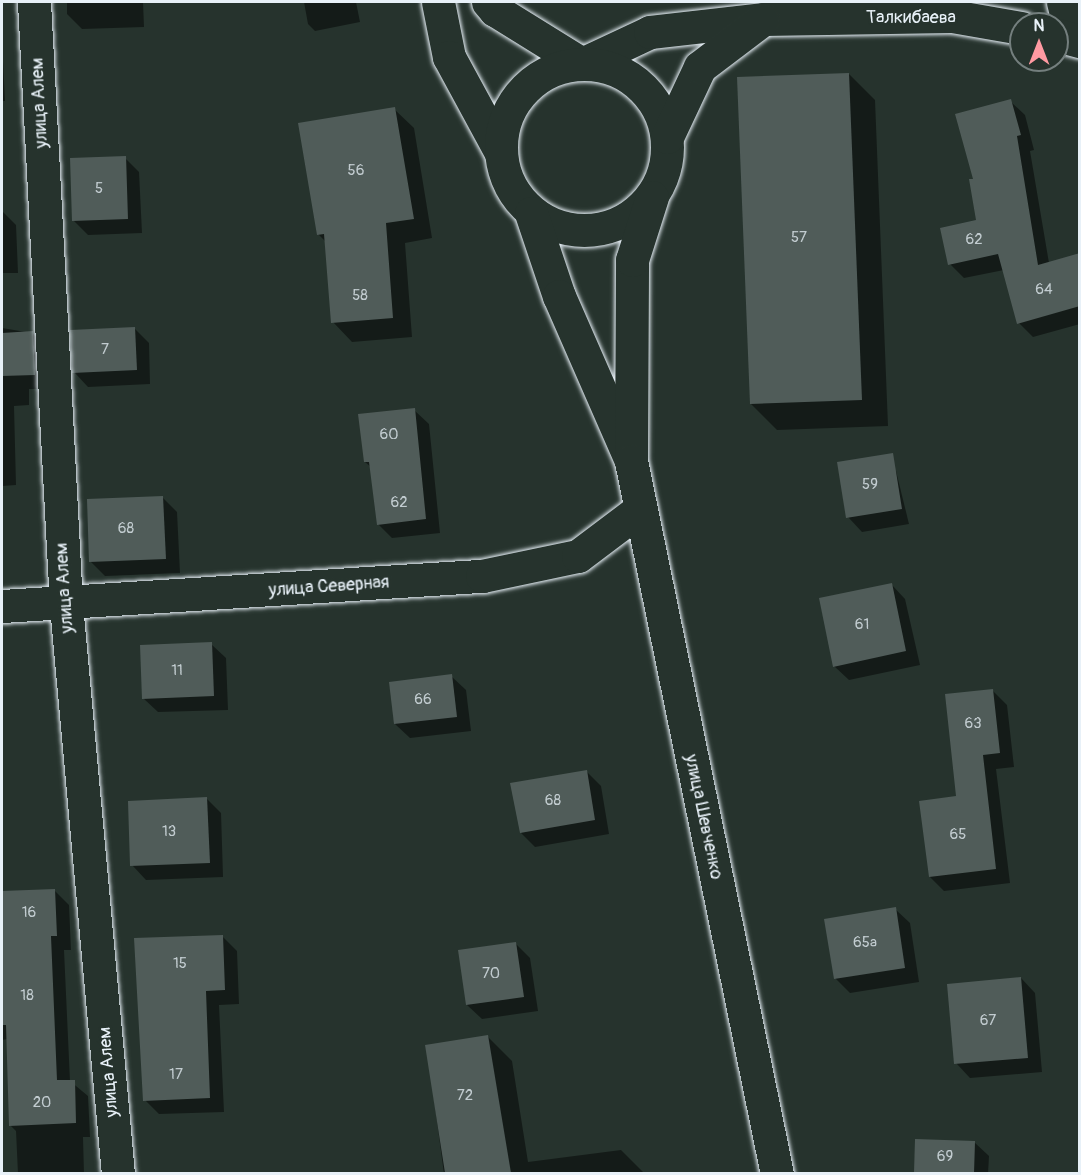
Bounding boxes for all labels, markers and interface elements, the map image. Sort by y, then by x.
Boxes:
street label: Талкибаева [866,7,956,29]
north arrow [1009,12,1069,72]
text: N [1034,16,1044,36]
street label: улица Алем [27,57,53,149]
house number: 56 [348,162,364,180]
house number: 5 [95,180,103,198]
house number: 57 [791,229,807,247]
house number: 62 [965,231,983,249]
house number: 64 [1035,281,1053,299]
house number: 58 [352,287,368,305]
house number: 7 [101,341,109,359]
house number: 60 [380,426,398,444]
house number: 59 [862,476,878,494]
house number: 62 [390,494,408,512]
house number: 68 [118,520,134,538]
street label: улица Алем [51,542,79,634]
street label: улица Северная [268,572,390,602]
house number: 61 [855,616,869,634]
house number: 11 [171,662,183,680]
house number: 66 [414,691,432,709]
house number: 63 [964,715,982,733]
street label: улица Шевченко [679,753,727,881]
house number: 68 [545,792,561,810]
house number: 13 [162,823,176,841]
house number: 65 [950,826,966,844]
house number: 16 [22,904,36,922]
house number: 65а [853,934,877,952]
house number: 15 [173,955,187,973]
house number: 70 [482,965,500,983]
house number: 18 [20,987,34,1005]
house number: 67 [980,1012,996,1030]
street label: улица Алем [94,1026,124,1118]
house number: 17 [169,1066,183,1084]
house number: 72 [457,1087,473,1105]
house number: 20 [33,1094,51,1112]
house number: 69 [937,1148,953,1166]

